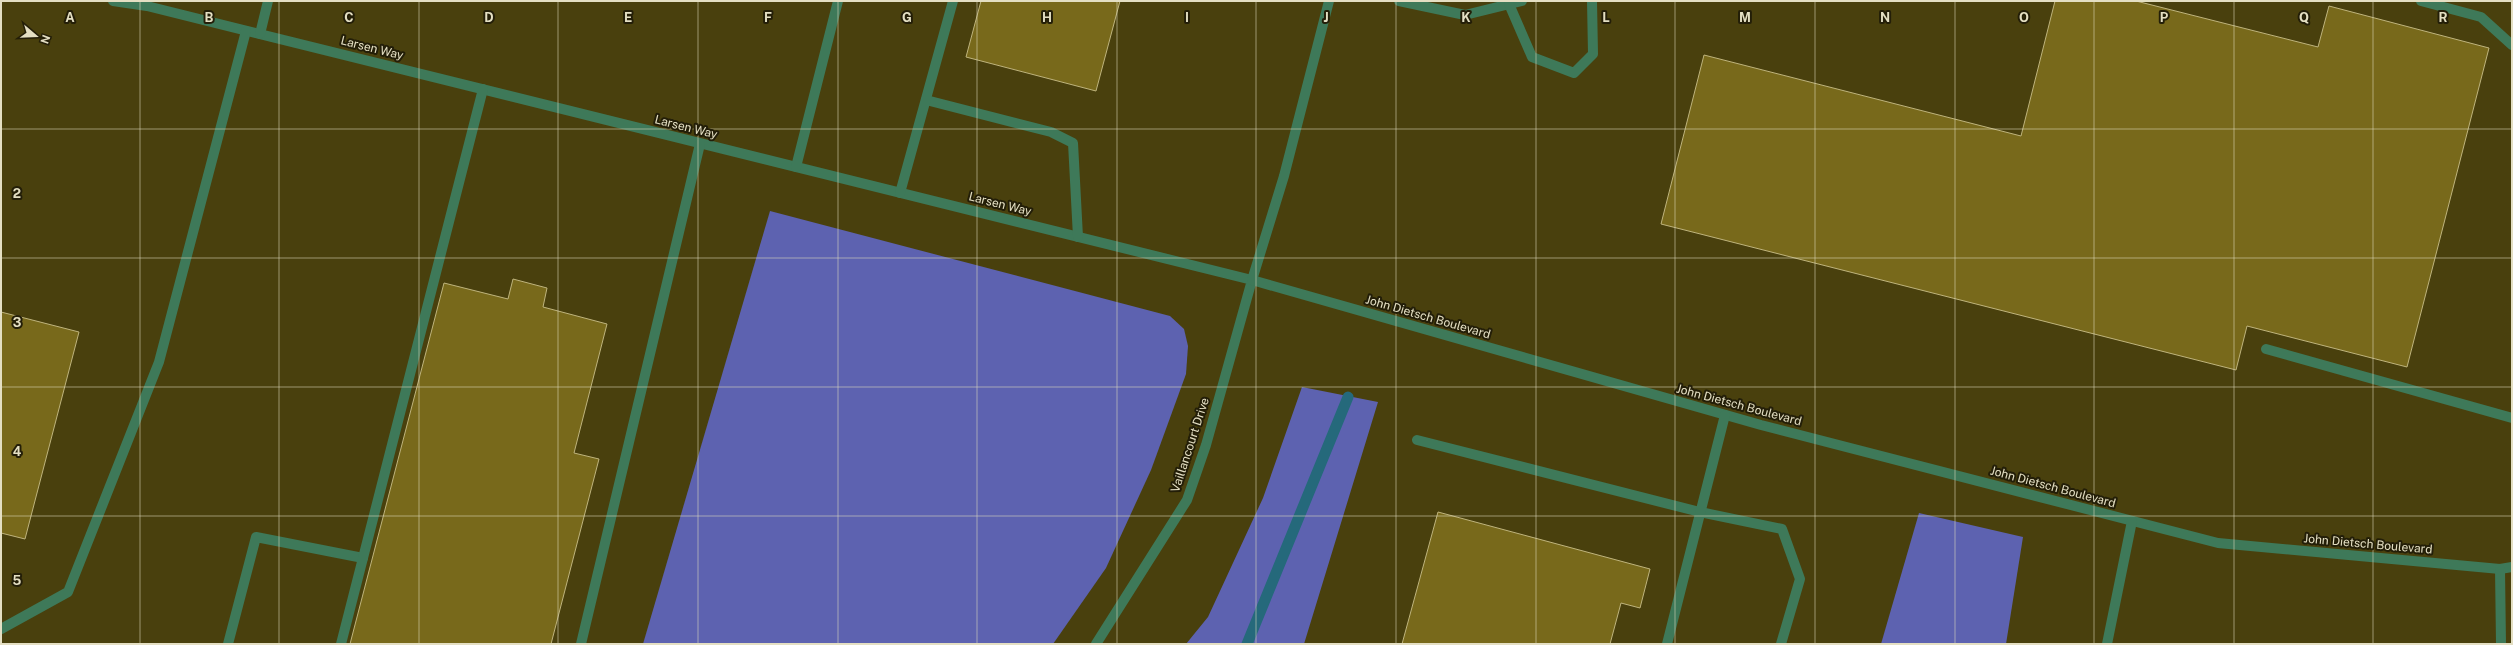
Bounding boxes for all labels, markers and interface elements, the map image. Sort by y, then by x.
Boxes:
text: A [65,10,75,25]
text: B [205,10,214,25]
text: C [344,10,354,25]
text: D [484,10,494,25]
text: E [624,10,632,25]
text: F [764,10,772,25]
text: G [902,10,912,25]
text: H [1042,10,1052,25]
text: I [1185,10,1189,25]
text: J [1323,10,1329,25]
text: K [1461,10,1471,25]
text: L [1602,10,1610,25]
text: M [1739,10,1751,25]
text: N [1880,10,1890,25]
text: O [2019,10,2029,25]
text: P [2160,10,2169,25]
text: Q [2299,10,2309,25]
text: R [2438,10,2448,25]
north arrow [16,16,56,56]
text: N [38,33,53,45]
street label: Larsen Way [339,33,405,63]
street label: Larsen Way [653,112,719,142]
text: 2 [13,186,21,201]
street label: Larsen Way [967,189,1033,219]
street label: John Dietsch Boulevard [1364,292,1492,342]
text: 3 [13,315,22,330]
street label: John Dietsch Boulevard [1675,382,1803,428]
street label: Vaillancourt Drive [1168,396,1212,494]
text: 4 [13,444,22,459]
street label: John Dietsch Boulevard [1989,464,2117,510]
street label: John Dietsch Boulevard [2303,531,2433,557]
text: 5 [13,573,22,588]

